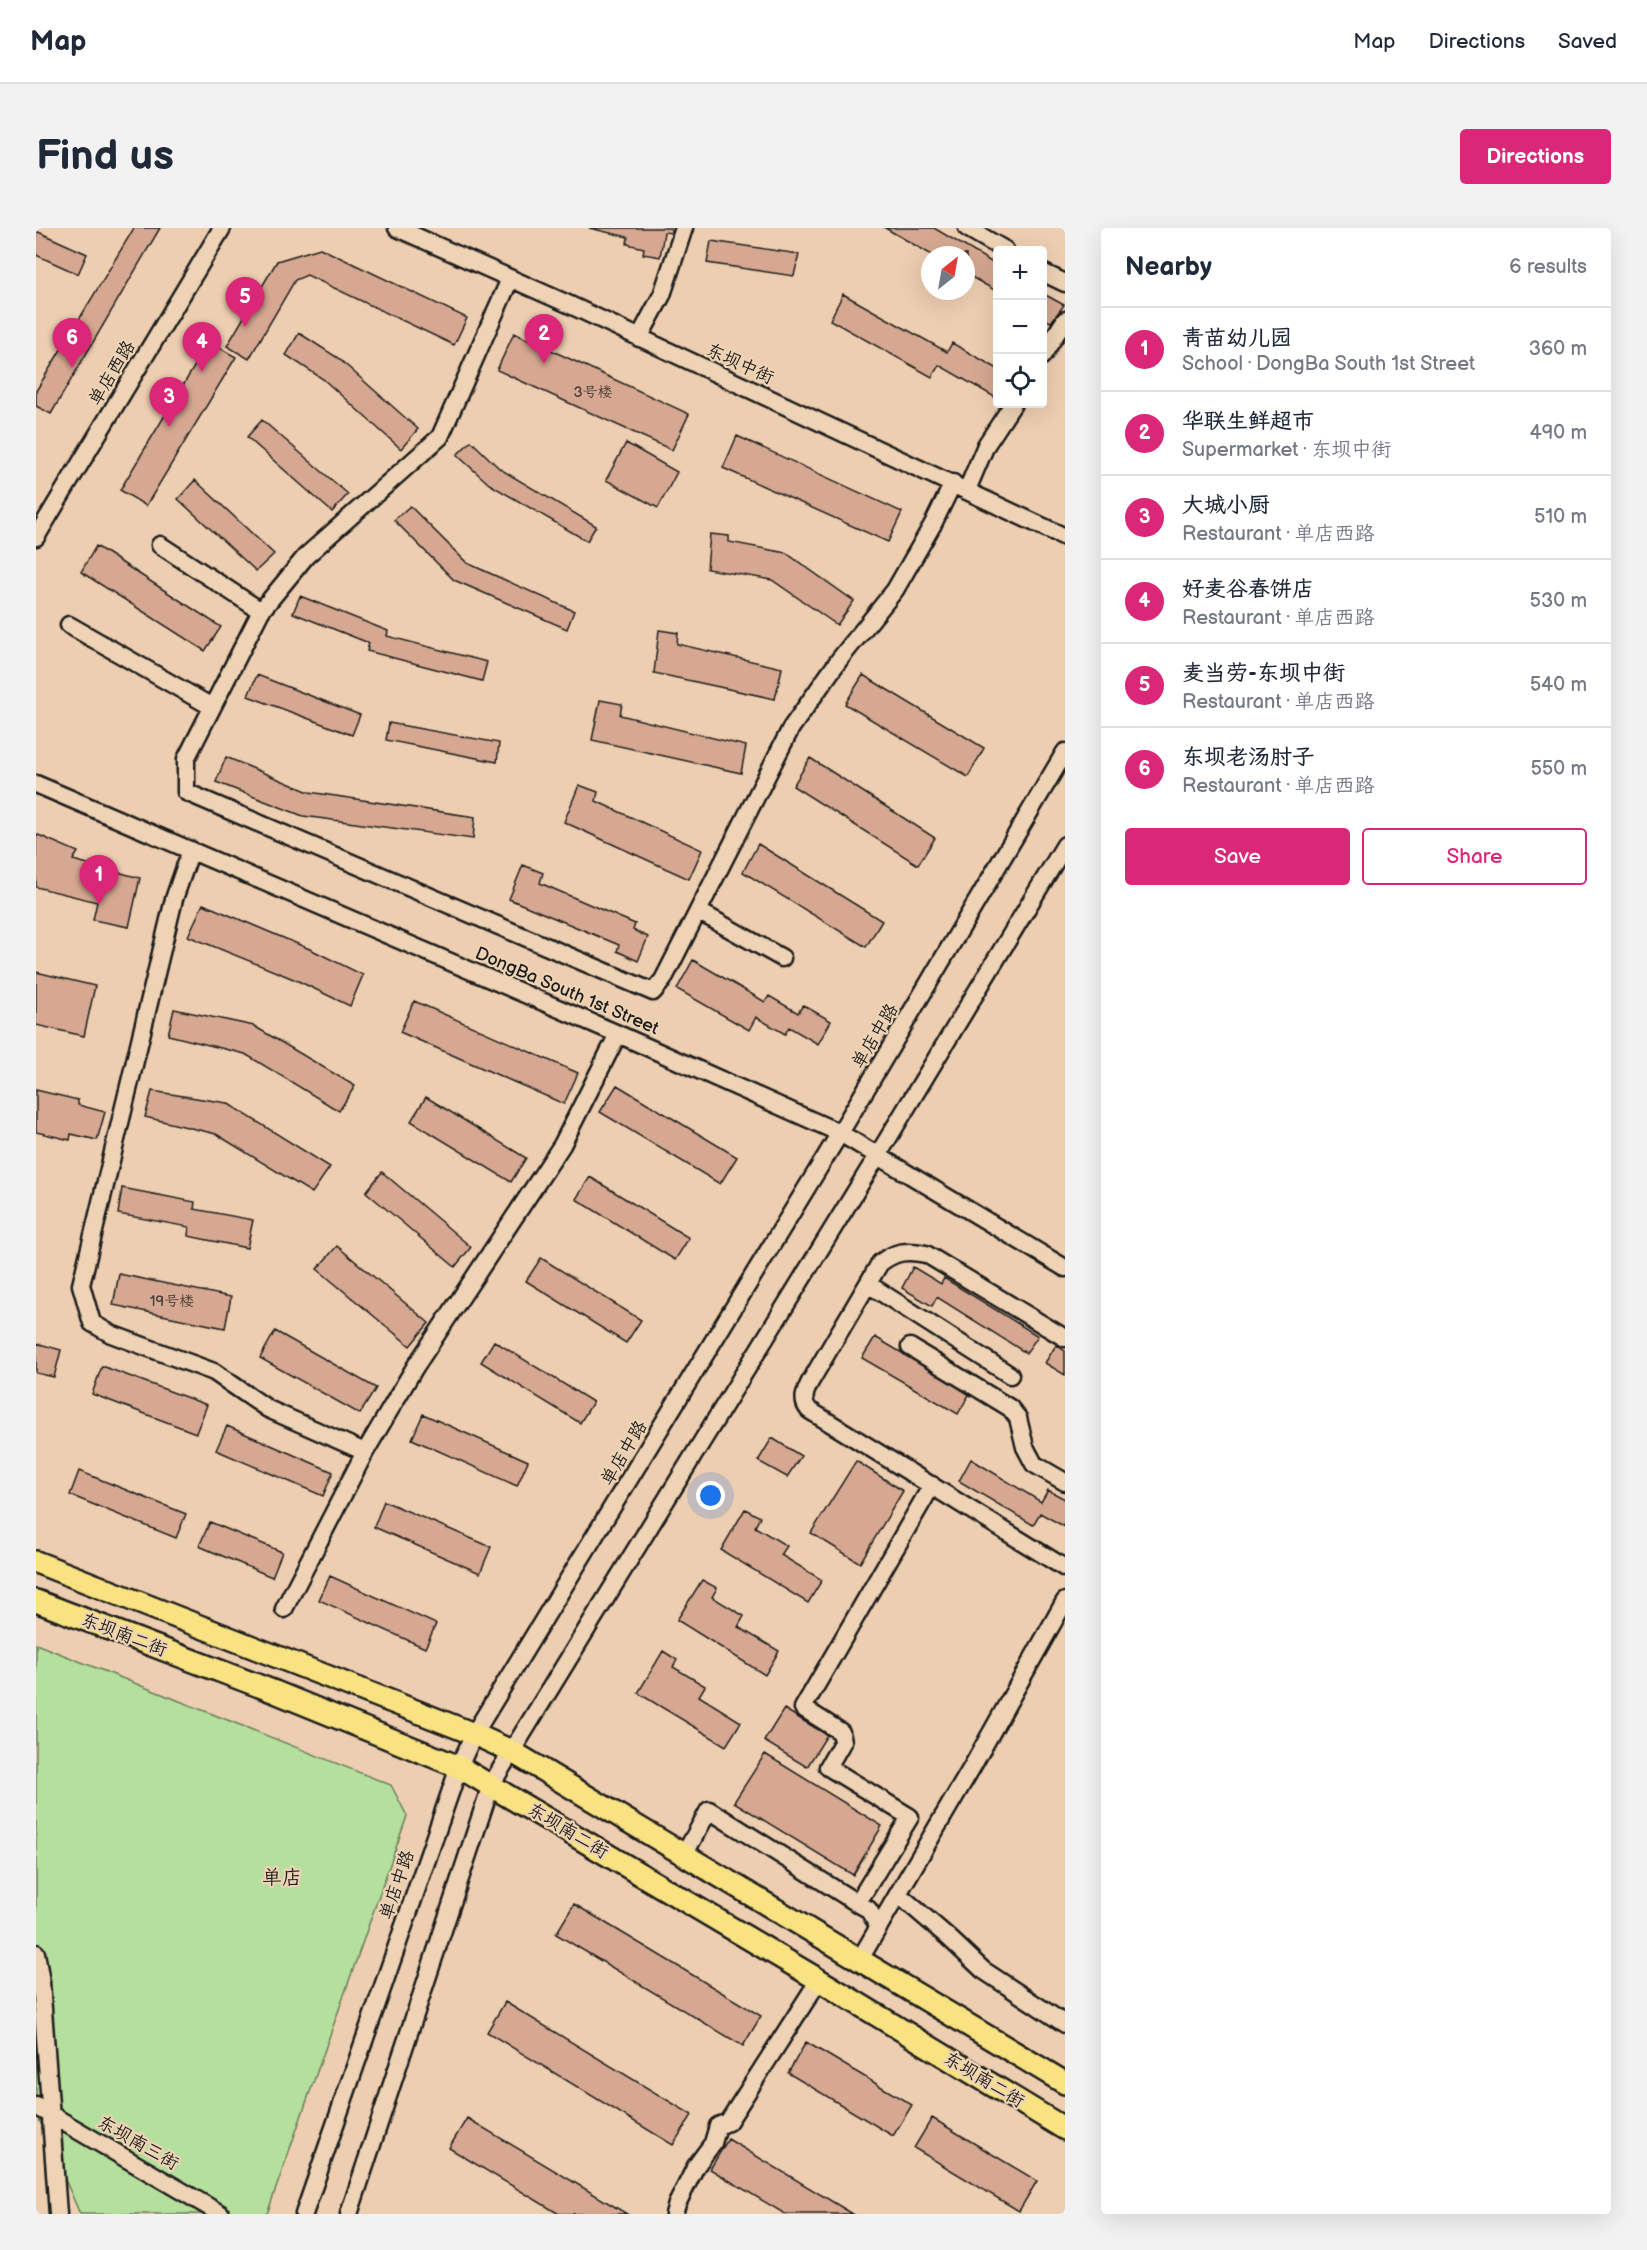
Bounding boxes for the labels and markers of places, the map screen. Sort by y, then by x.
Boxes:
pin: 5 [226,278,264,327]
pin: 2 [524,314,564,364]
pin: 6 [52,318,92,368]
pin: 4 [182,322,222,372]
pin: 3 [150,378,188,427]
pin: 1 [80,856,118,905]

